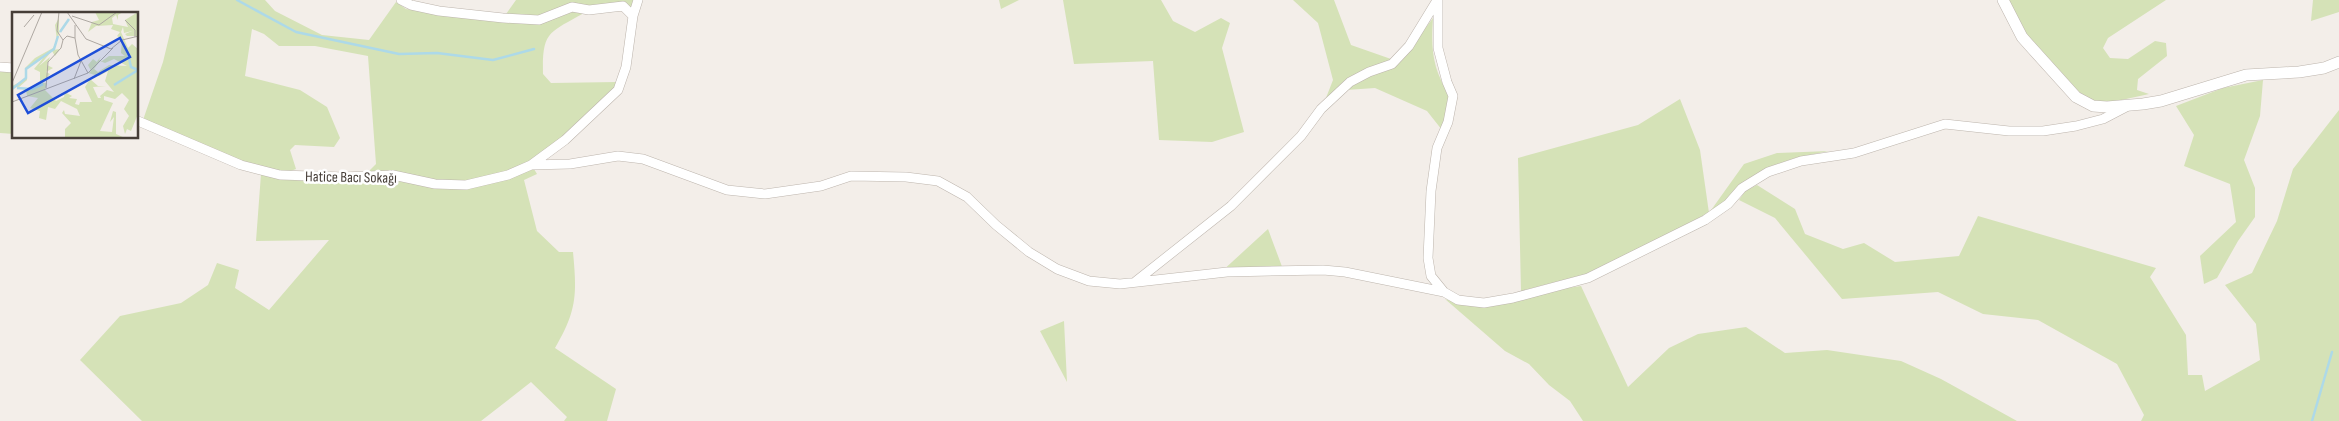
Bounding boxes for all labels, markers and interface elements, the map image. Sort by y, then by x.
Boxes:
inset map [12,12,139,139]
street label: Hatice Bacı Sokağı [305,167,397,188]

